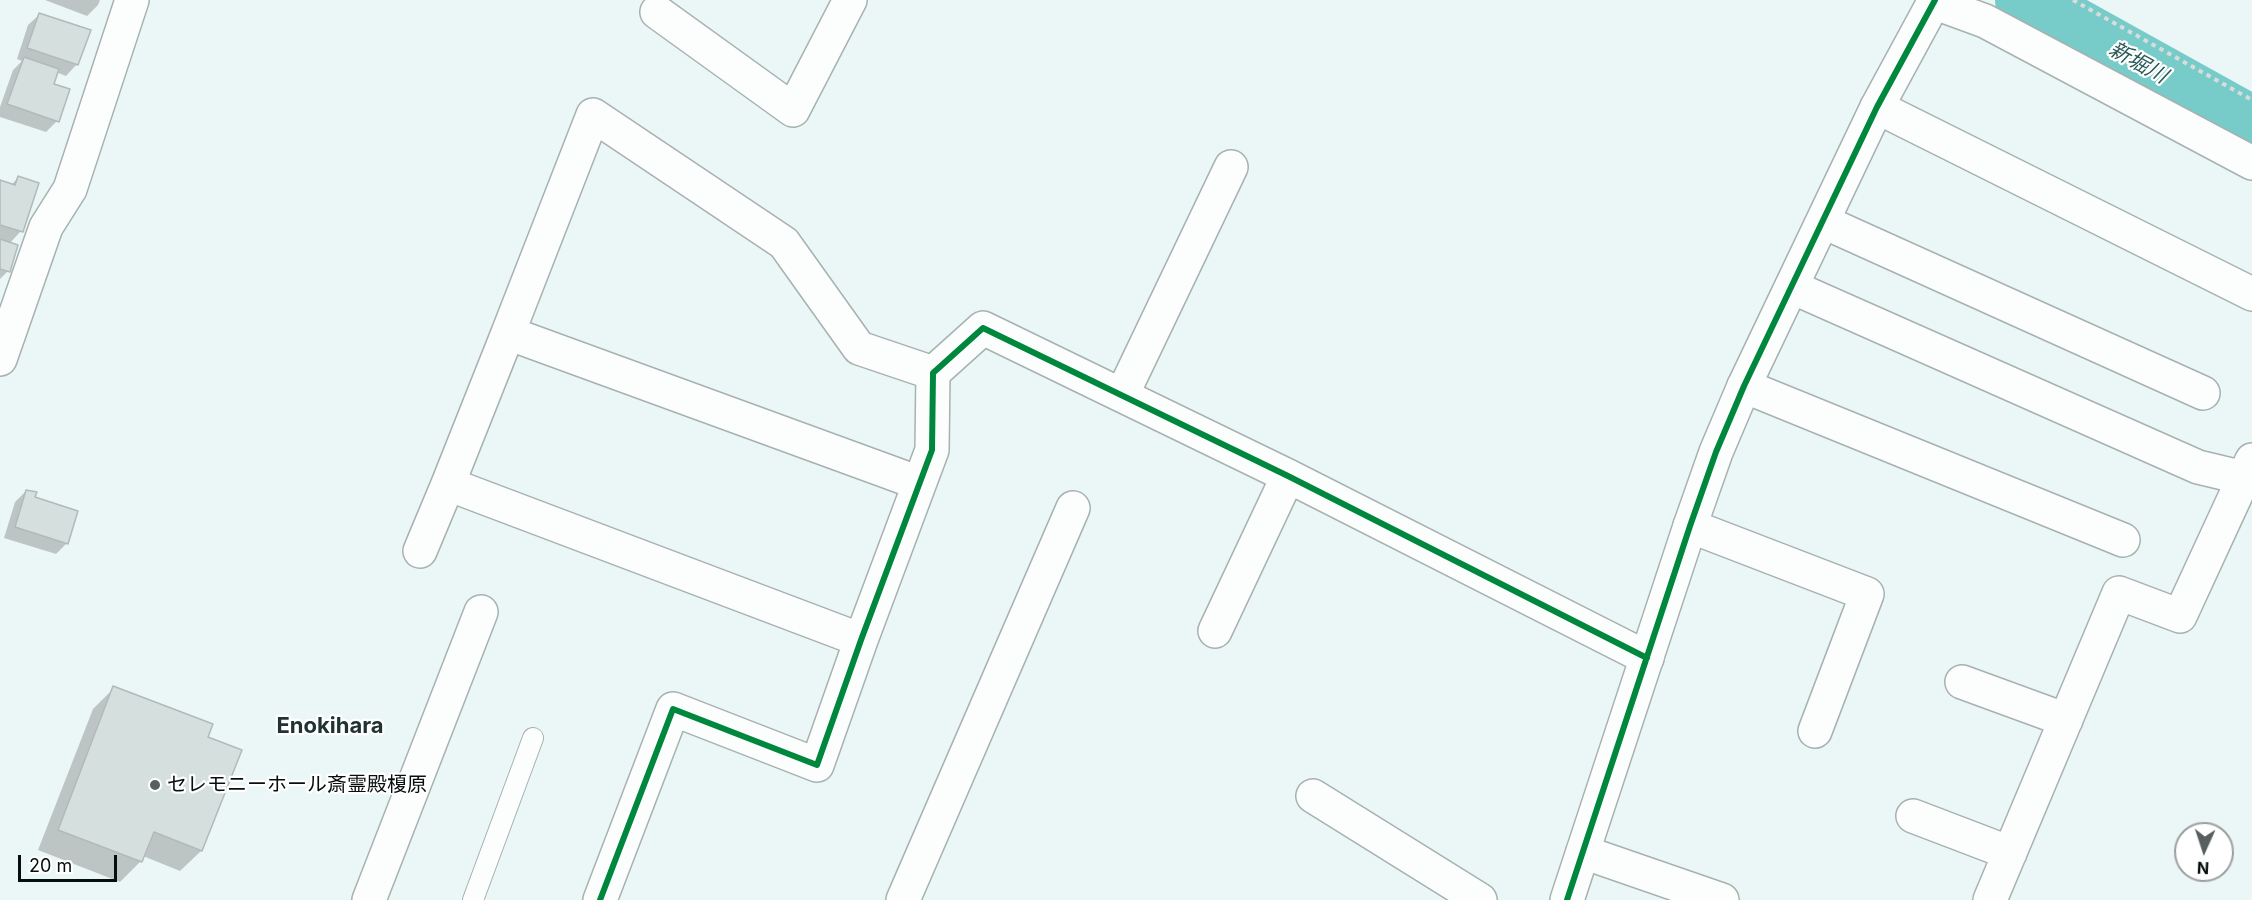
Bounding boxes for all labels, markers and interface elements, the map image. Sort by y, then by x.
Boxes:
water label: 新堀川 [2104,37,2172,89]
district label: Enokihara [276,713,384,739]
place label: セレモニーホール斎霊殿榎原 [167,773,427,797]
marker: セレモニーホール斎霊殿榎原 [148,778,162,792]
north arrow [2174,822,2234,882]
scale bar [21,843,120,881]
text: 20 m [29,855,72,876]
text: N [2197,858,2210,878]

